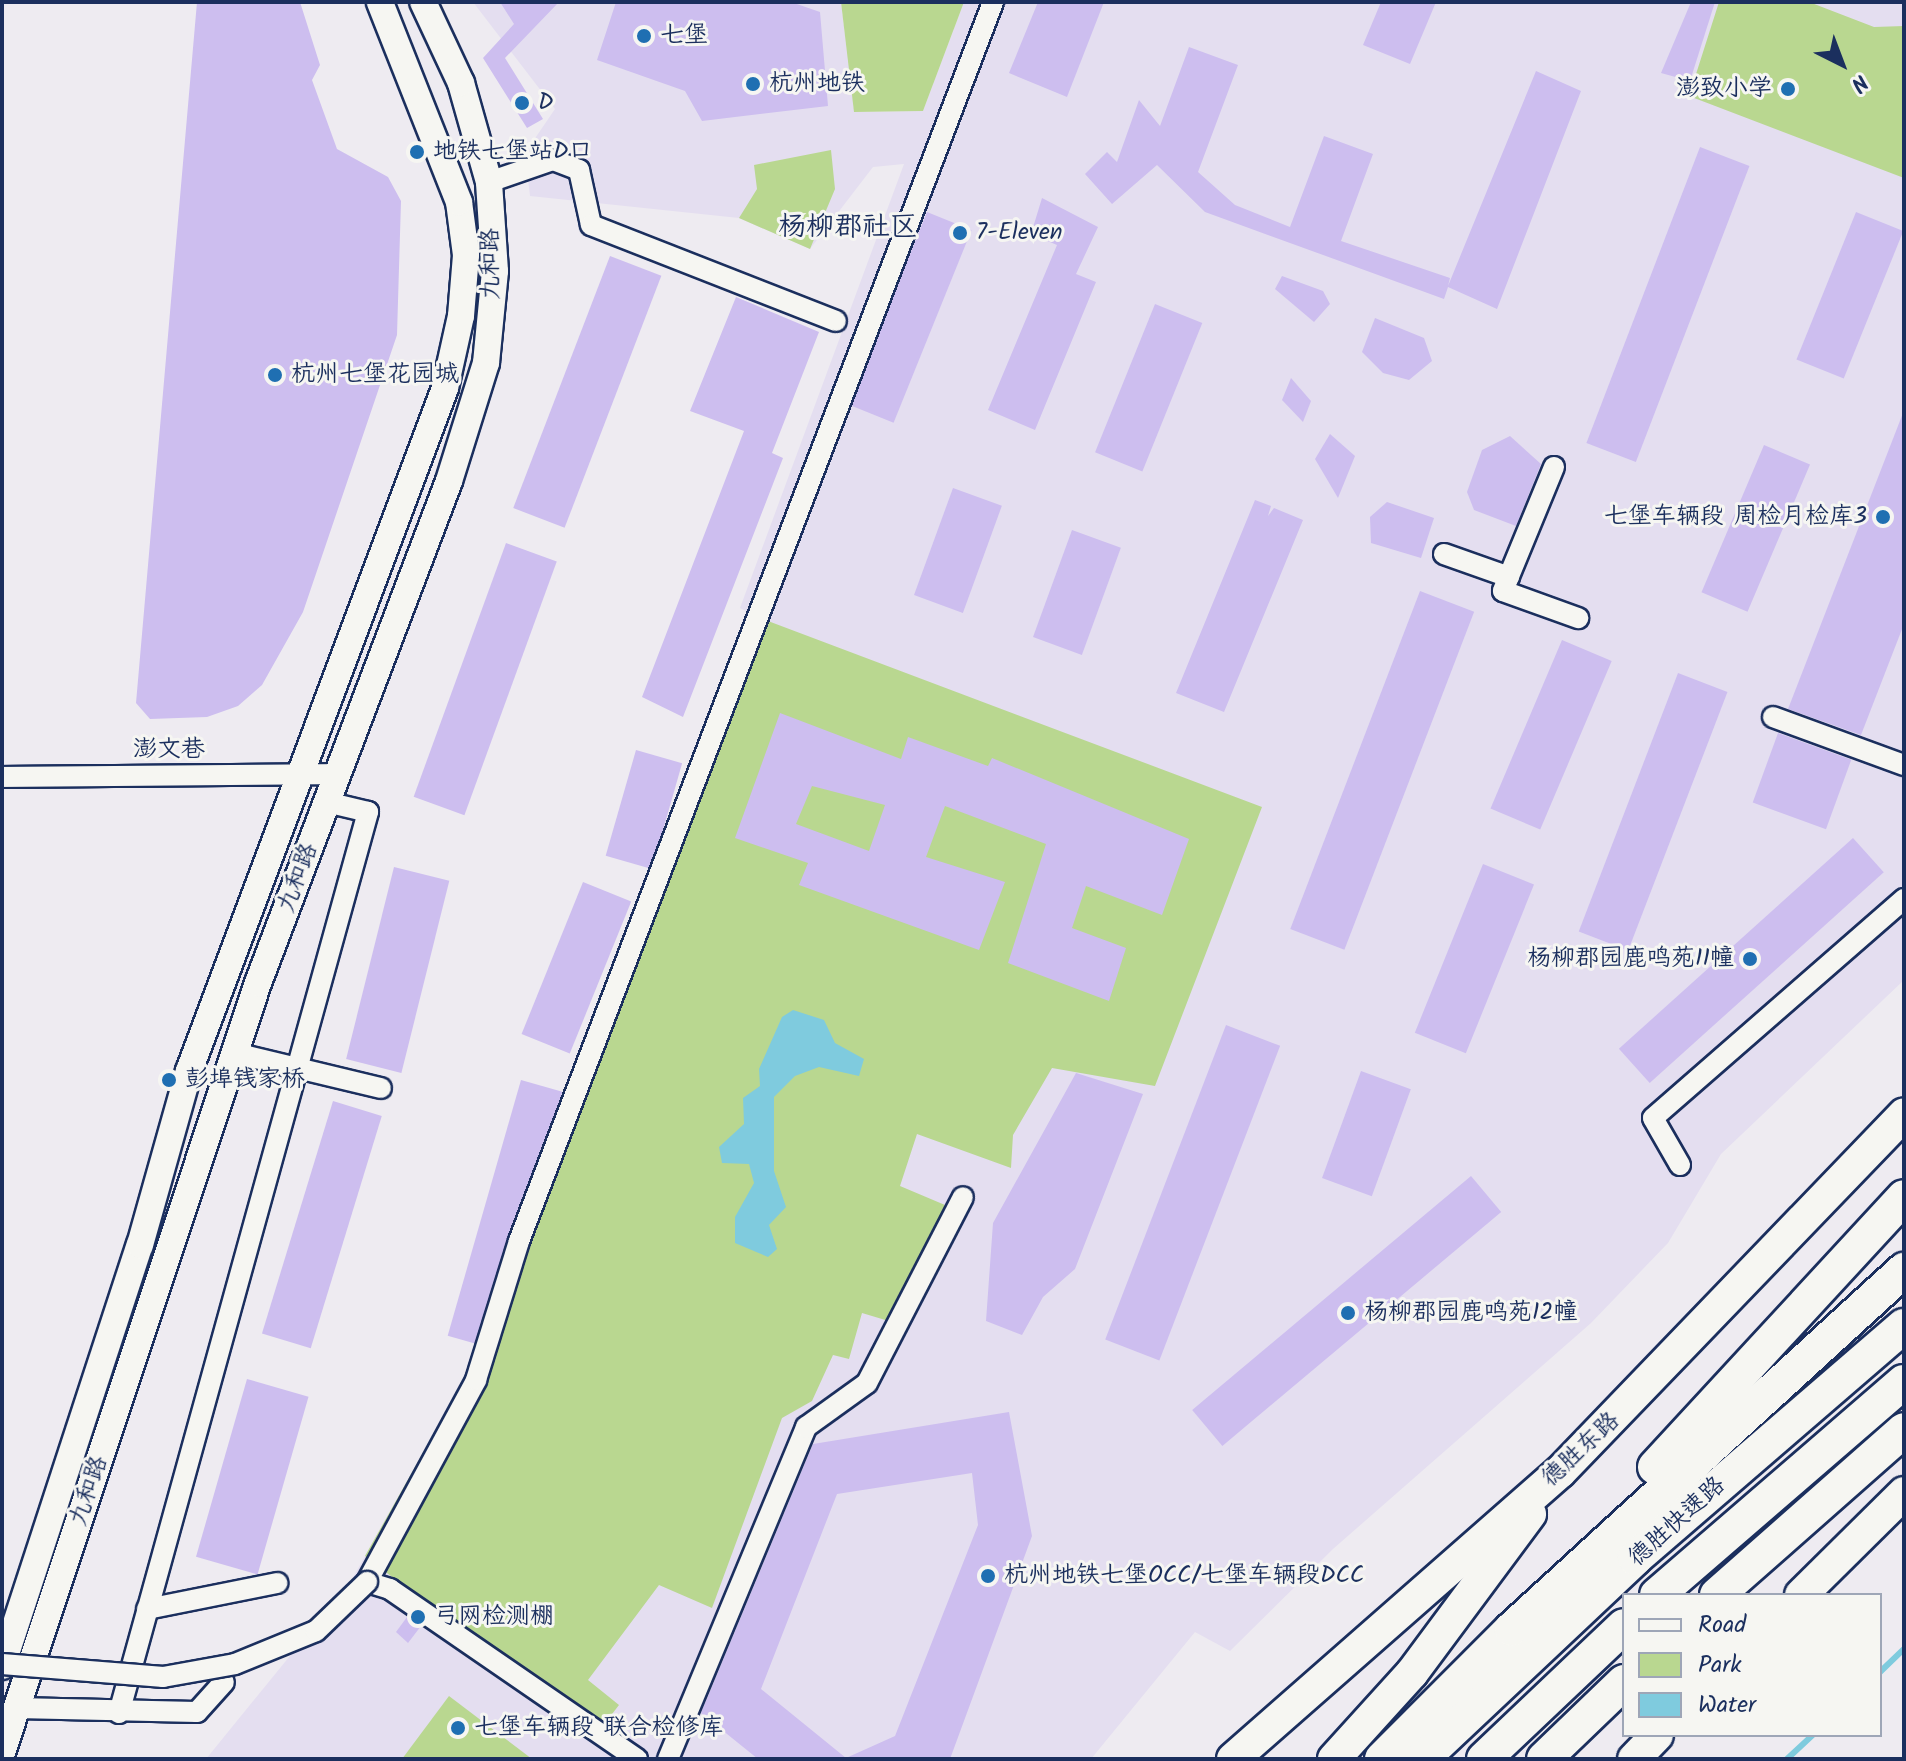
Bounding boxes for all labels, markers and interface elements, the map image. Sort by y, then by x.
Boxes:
place label: 七堡 [660,22,708,50]
north arrow [1802,24,1882,104]
marker: 七堡 [635,27,653,45]
text: N [1842,65,1875,100]
place label: 杭州地铁 [769,70,865,98]
marker: 杭州地铁 [744,75,762,93]
place label: 澎致小学 [1676,75,1772,103]
marker: 澎致小学 [1779,80,1797,98]
place label: D [538,89,553,117]
marker: D [513,94,531,112]
place label: 地铁七堡站D口 [433,138,592,166]
marker: 地铁七堡站D口 [408,143,426,161]
district label: 杨柳郡社区 [778,211,918,245]
place label: 7-Eleven [976,219,1063,247]
marker: 7-Eleven [951,224,969,242]
street label: 九和路 [477,228,505,300]
place label: 杭州七堡花园城 [291,361,459,389]
marker: 杭州七堡花园城 [266,366,284,384]
place label: 七堡车辆段 周检月检库3 [1604,503,1867,531]
marker: 七堡车辆段 周检月检库3 [1874,508,1892,526]
street label: 澎文巷 [133,736,205,764]
street label: 九和路 [272,839,324,917]
place label: 杨柳郡园鹿鸣苑11幢 [1527,945,1734,973]
marker: 杨柳郡园鹿鸣苑11幢 [1741,950,1759,968]
place label: 彭埠钱家桥 [185,1066,305,1094]
marker: 彭埠钱家桥 [160,1071,178,1089]
place label: 杨柳郡园鹿鸣苑12幢 [1364,1299,1577,1327]
marker: 杨柳郡园鹿鸣苑12幢 [1339,1304,1357,1322]
street label: 德胜东路 [1536,1407,1626,1493]
street label: 九和路 [64,1452,114,1530]
street label: 德胜快速路 [1623,1471,1731,1573]
place label: 杭州地铁七堡OCC/七堡车辆段DCC [1004,1562,1364,1590]
marker: 杭州地铁七堡OCC/七堡车辆段DCC [979,1567,997,1585]
legend [1622,1593,1882,1737]
place label: 弓网检测棚 [434,1603,554,1631]
text: Road [1698,1606,1746,1645]
marker: 弓网检测棚 [409,1608,427,1626]
text: Park [1698,1646,1742,1685]
text: Water [1698,1686,1756,1725]
place label: 七堡车辆段 联合检修库 [474,1714,724,1742]
marker: 七堡车辆段 联合检修库 [449,1719,467,1737]

